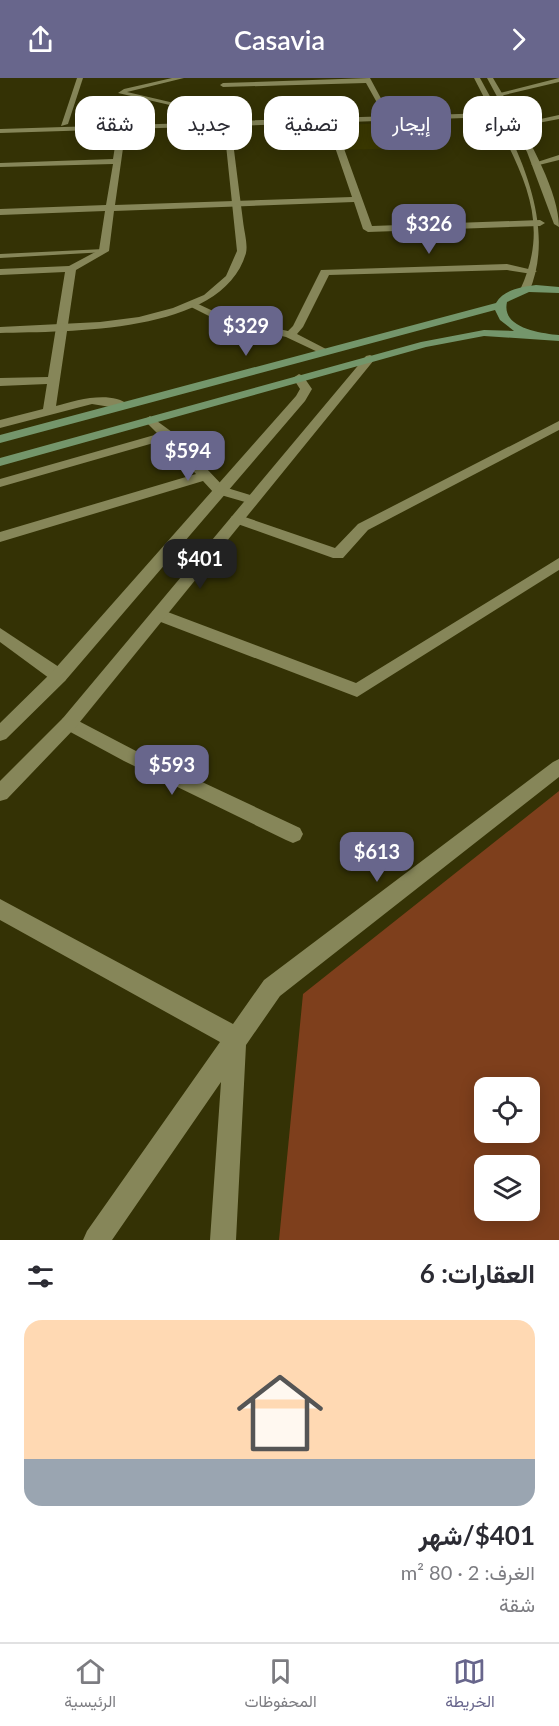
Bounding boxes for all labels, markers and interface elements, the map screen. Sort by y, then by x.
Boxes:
icon: share [24,23,57,56]
text: Casavia [234,23,325,56]
icon: forward [502,23,535,56]
chip: شقة [75,96,155,150]
chip: جديد [167,96,252,150]
chip: تصفية [264,96,359,150]
chip: إيجار [371,96,451,150]
chip: شراء [463,96,542,150]
pin: $326 [393,204,465,255]
text: $326 [406,211,452,235]
pin: $329 [210,306,282,357]
text: $329 [223,313,269,337]
pin: $594 [152,431,224,482]
text: $594 [165,438,211,462]
pin: $401 [164,539,236,590]
text: $401 [177,546,223,570]
pin: $593 [136,745,208,796]
text: $593 [149,752,195,776]
pin: $613 [341,832,413,883]
text: $613 [354,839,400,863]
map controls [474,1077,540,1221]
button: locate [474,1077,540,1143]
button: layers [474,1155,540,1221]
text: العقارات: 6 [420,1257,535,1289]
icon: filters [24,1260,57,1293]
icon: home [226,1359,334,1467]
text: $401/شهر [419,1519,535,1551]
text: الغرف: 2 · 80 m² [401,1560,535,1584]
text: شقة [499,1592,535,1616]
tab: الرئيسية [64,1655,116,1716]
tab: المحفوظات [245,1655,317,1716]
tab: الخريطة [445,1655,495,1716]

